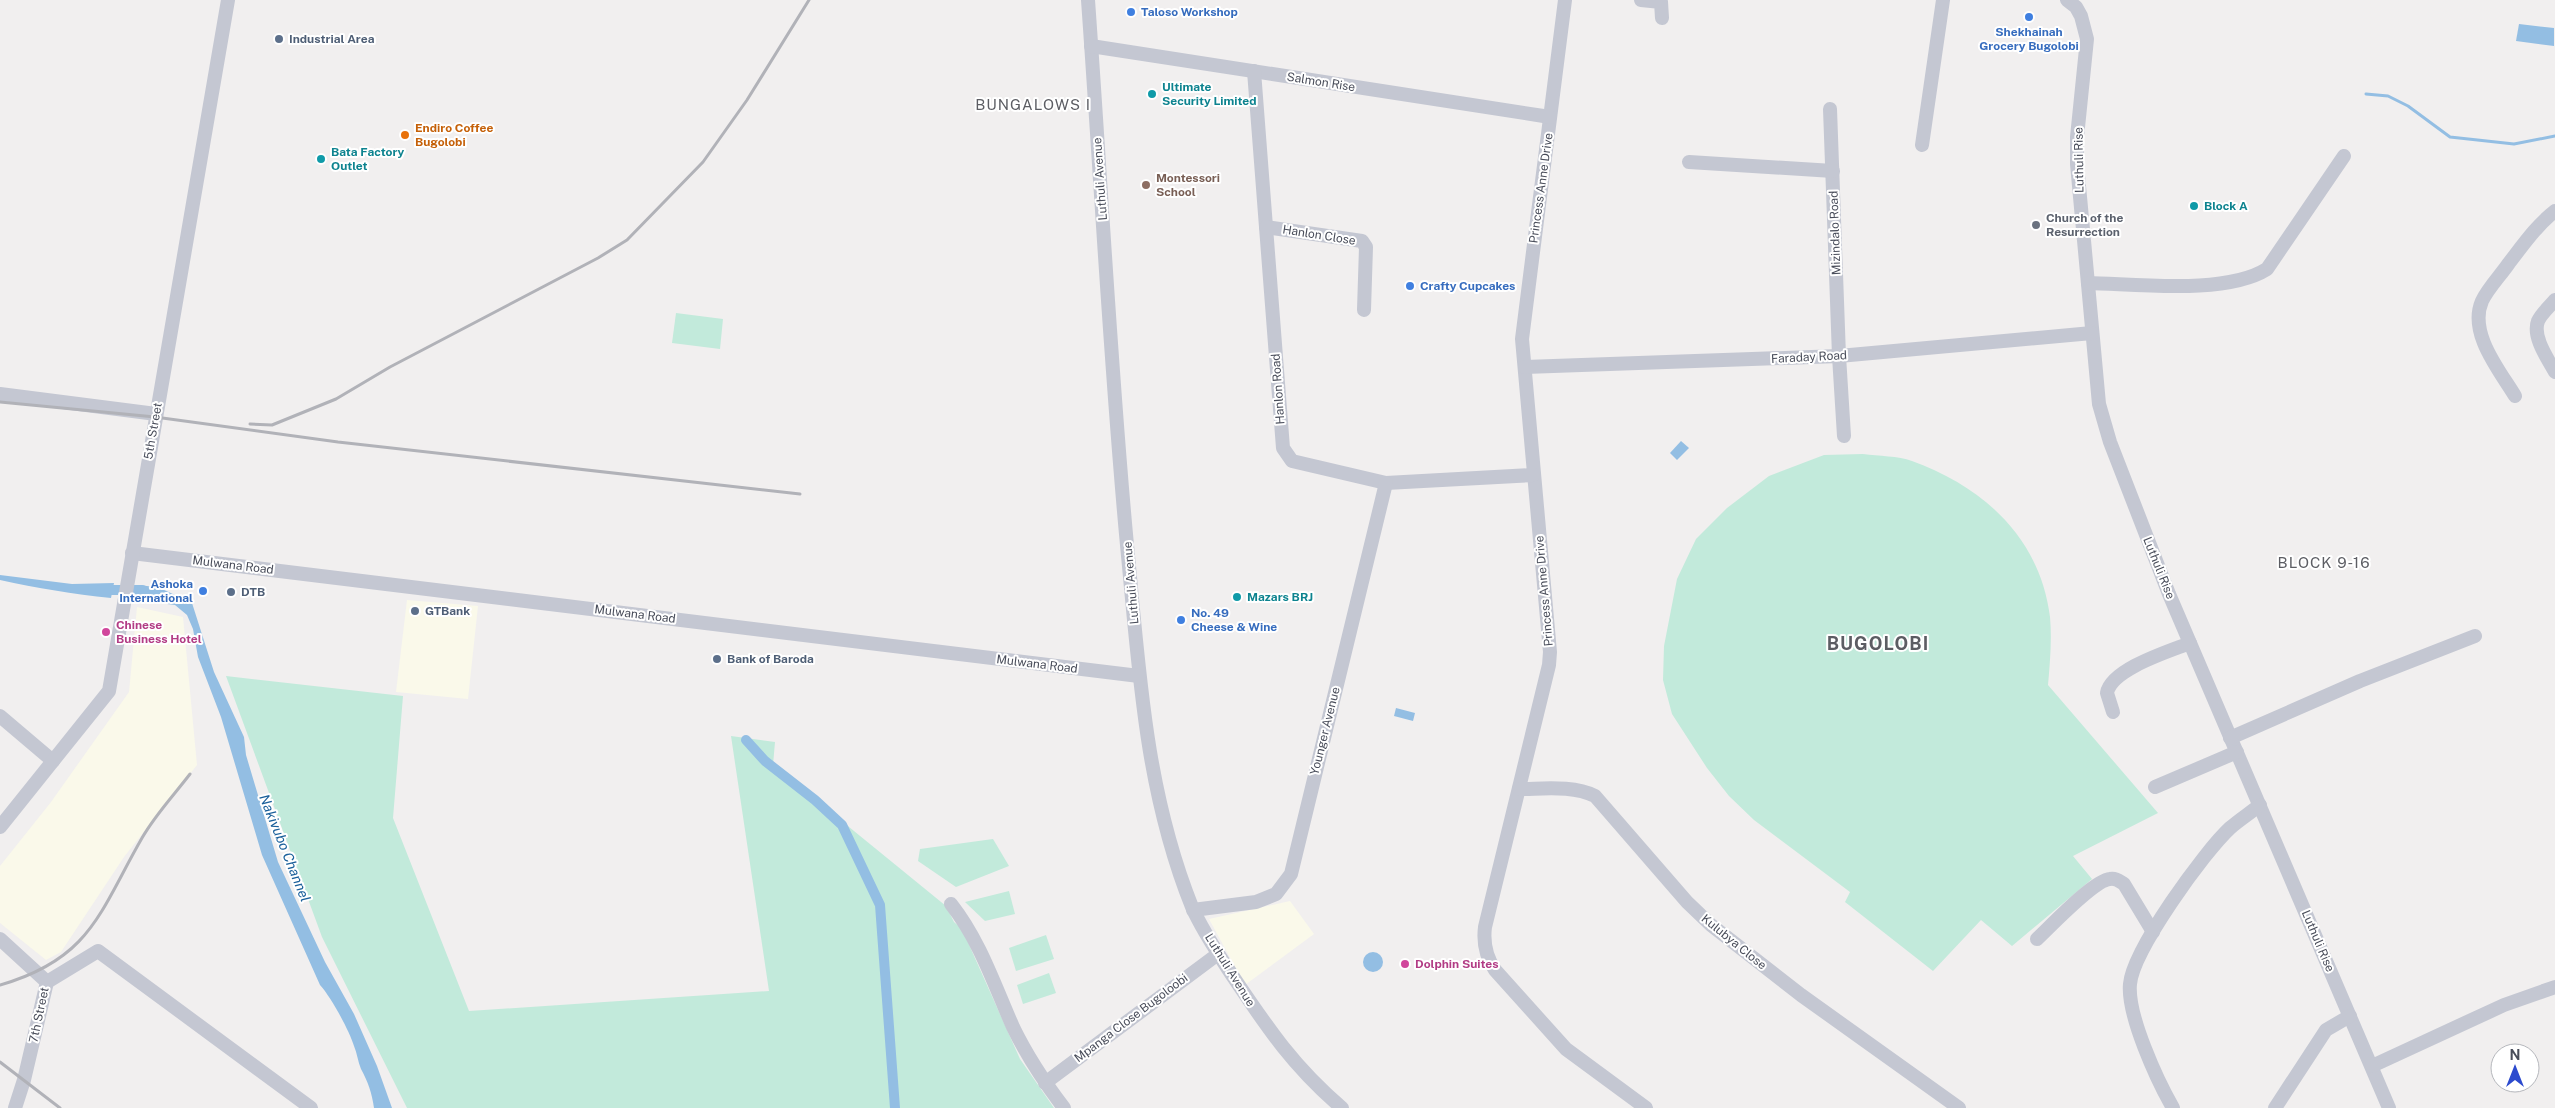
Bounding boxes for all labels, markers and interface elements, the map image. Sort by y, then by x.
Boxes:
place label: Taloso Workshop [1141,5,1238,19]
marker: Taloso Workshop [1125,6,1137,18]
marker: Shekhainah Grocery Bugolobi [2023,11,2035,23]
place label: Shekhainah Grocery Bugolobi [1979,25,2079,53]
place label: Industrial Area [289,32,375,46]
marker: Industrial Area [273,33,285,45]
street label: Salmon Rise [1286,70,1356,94]
place label: Ultimate Security Limited [1162,80,1257,108]
marker: Ultimate Security Limited [1146,88,1158,100]
district label: BUNGALOWS I [975,96,1091,113]
place label: Endiro Coffee Bugolobi [415,121,493,149]
street label: Luthuli Rise [2071,127,2087,193]
marker: Endiro Coffee Bugolobi [399,129,411,141]
street label: Princess Anne Drive [1526,132,1556,244]
street label: Luthuli Avenue [1090,137,1110,221]
place label: Bata Factory Outlet [331,145,404,173]
marker: Bata Factory Outlet [315,153,327,165]
place label: Montessori School [1156,171,1220,199]
marker: Montessori School [1140,179,1152,191]
street label: Mizindalo Road [1827,191,1843,275]
place label: Block A [2204,199,2248,213]
marker: Block A [2188,200,2200,212]
place label: Church of the Resurrection [2046,211,2123,239]
marker: Church of the Resurrection [2030,219,2042,231]
street label: Hanlon Close [1281,222,1357,248]
place label: Crafty Cupcakes [1420,279,1515,293]
marker: Crafty Cupcakes [1404,280,1416,292]
street label: Faraday Road [1771,348,1847,366]
street label: Hanlon Road [1269,353,1287,425]
street label: 5th Street [141,401,165,460]
street label: Princess Anne Drive [1532,535,1556,647]
street label: Luthuli Rise [2140,535,2178,601]
street label: Luthuli Avenue [1120,541,1142,625]
street label: Mulwana Road [192,553,274,577]
district label: BLOCK 9-16 [2277,554,2371,571]
place label: Ashoka International [119,577,193,605]
marker: Ashoka International [197,585,209,597]
place label: DTB [241,585,265,599]
marker: DTB [225,586,237,598]
place label: Mazars BRJ [1247,590,1313,604]
marker: Mazars BRJ [1231,591,1243,603]
street label: Mulwana Road [594,602,676,626]
place label: GTBank [425,604,470,618]
marker: GTBank [409,605,421,617]
place label: No. 49 Cheese & Wine [1191,606,1277,634]
marker: No. 49 Cheese & Wine [1175,614,1187,626]
place label: Chinese Business Hotel [116,618,202,646]
marker: Chinese Business Hotel [100,626,112,638]
district label: BUGOLOBI [1827,633,1929,654]
place label: Bank of Baroda [727,652,814,666]
street label: Mulwana Road [996,652,1078,676]
marker: Bank of Baroda [711,653,723,665]
street label: Younger Avenue [1307,685,1343,776]
water label: Nakivubo Channel [256,792,314,904]
street label: Luthuli Rise [2299,908,2337,974]
street label: Kulubya Close [1699,912,1769,973]
street label: Luthuli Avenue [1202,931,1258,1009]
place label: Dolphin Suites [1415,957,1499,971]
marker: Dolphin Suites [1399,958,1411,970]
street label: Mpanga Close Bugoloobi [1072,971,1190,1065]
street label: 7th Street [26,985,52,1044]
north arrow [2490,1043,2540,1093]
text: N [2510,1047,2520,1063]

